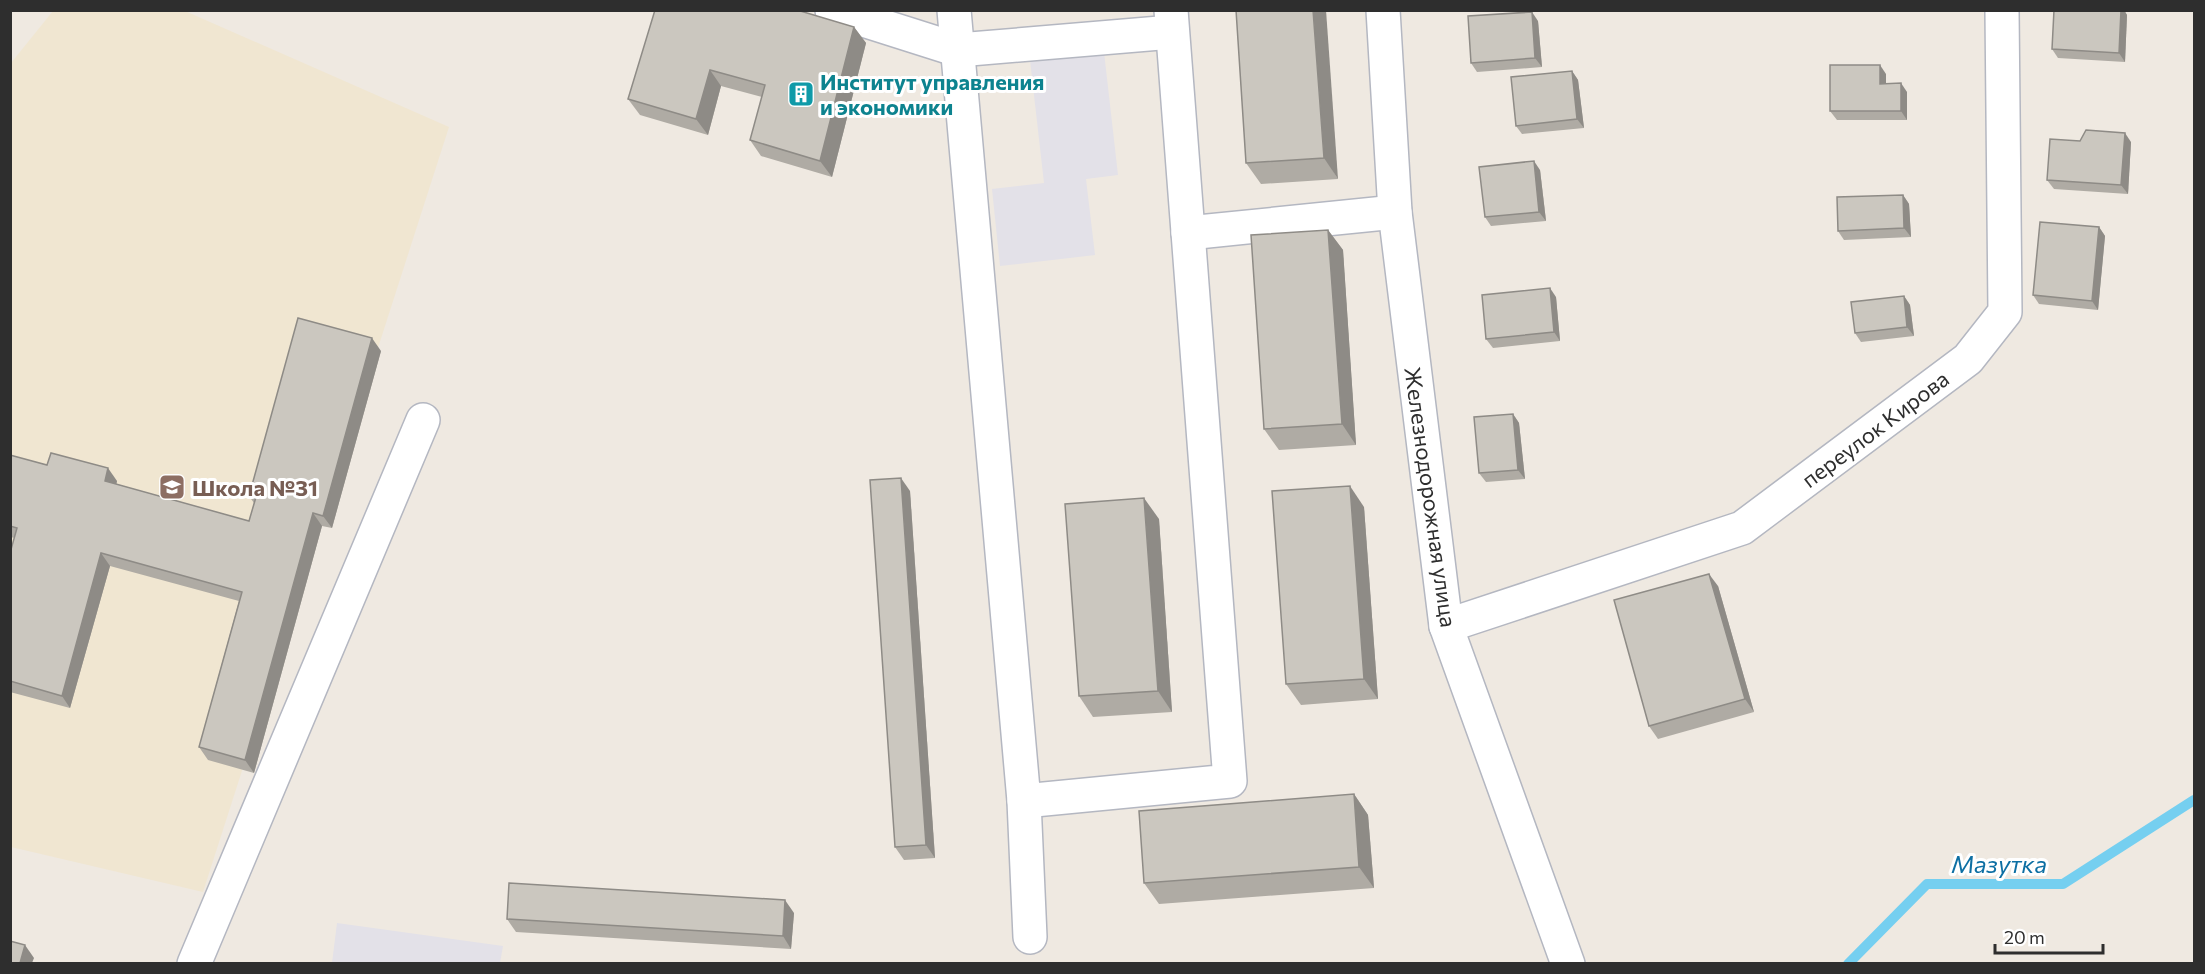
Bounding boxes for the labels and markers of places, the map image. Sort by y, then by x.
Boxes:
place label: Институт управления и экономики [820,68,1044,120]
building icon: Институт управления и экономики [786,79,816,109]
school or university icon: Школа №31 [157,472,187,502]
place label: Школа №31 [192,474,318,501]

